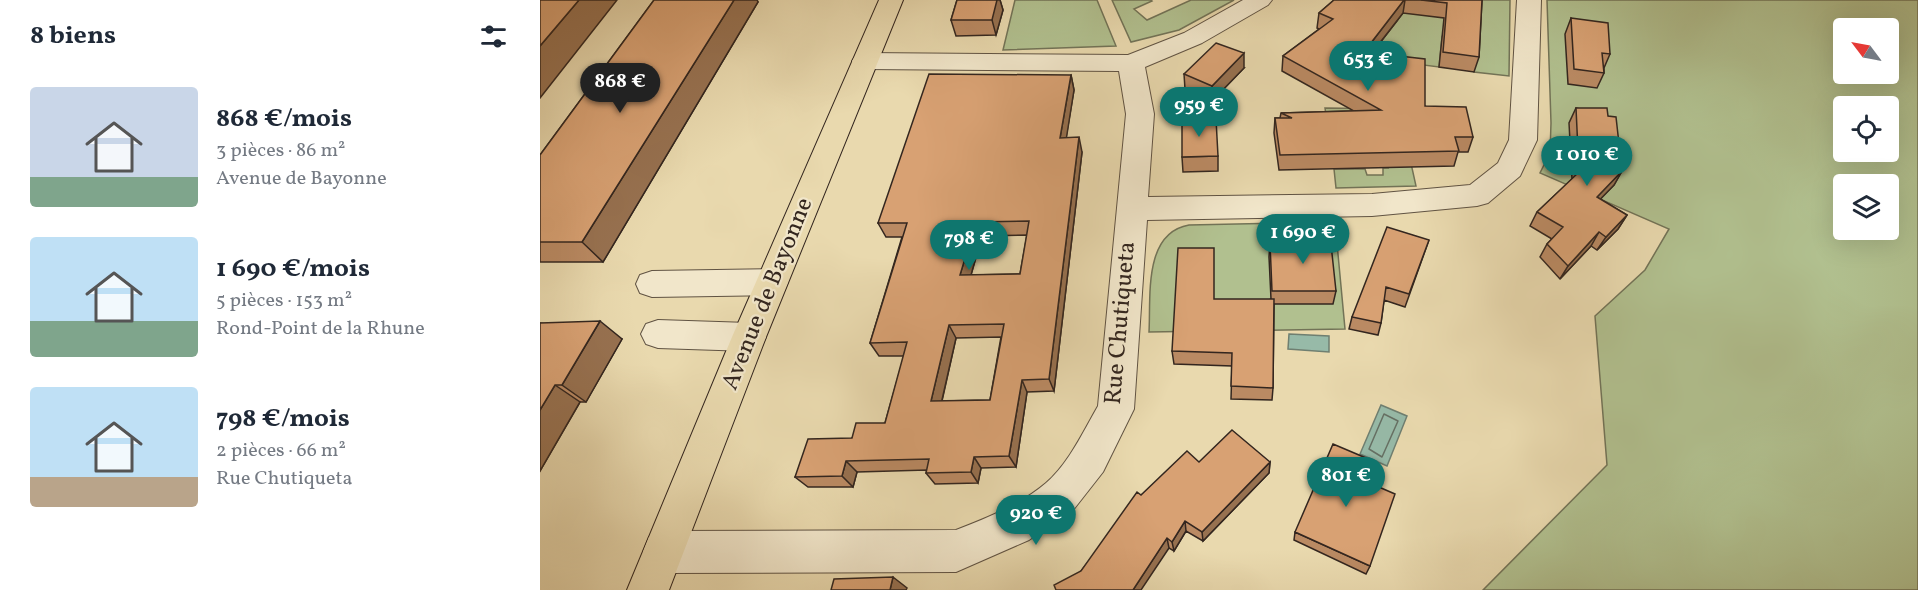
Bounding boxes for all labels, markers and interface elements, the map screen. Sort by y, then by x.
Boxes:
text: 8 biens [30,18,116,54]
north arrow [1833,18,1899,84]
map controls [1833,18,1899,240]
icon: filters [477,20,510,53]
pin: 653 € [1326,41,1410,92]
text: 653 € [1343,46,1393,74]
pin: 868 € [578,63,662,114]
text: 868 € [594,68,646,96]
pin: 959 € [1157,87,1241,138]
text: 959 € [1174,92,1224,120]
button: locate [1833,96,1899,162]
text: 868 €/mois [216,101,352,137]
icon: home [78,111,150,183]
pin: 1 010 € [1532,136,1642,187]
text: 3 pièces · 86 m² [216,137,346,165]
text: 1 010 € [1555,141,1619,169]
text: Avenue de Bayonne [216,165,387,193]
button: layers [1833,174,1899,240]
street label: Avenue de Bayonne [714,193,822,395]
pin: 1 690 € [1248,214,1358,265]
text: 1 690 € [1270,219,1336,247]
pin: 798 € [927,220,1011,271]
text: 798 € [944,225,994,253]
street label: Rue Chutiqueta [1097,240,1145,406]
text: 1 690 €/mois [216,251,370,287]
icon: home [78,261,150,333]
text: 5 pièces · 153 m² [216,287,352,315]
text: Rond-Point de la Rhune [216,315,425,343]
text: 798 €/mois [216,401,350,437]
icon: home [78,411,150,483]
text: 2 pièces · 66 m² [216,437,346,465]
pin: 801 € [1304,457,1388,508]
text: 801 € [1321,462,1371,490]
text: Rue Chutiqueta [216,465,352,493]
pin: 920 € [994,495,1078,546]
text: 920 € [1010,500,1062,528]

